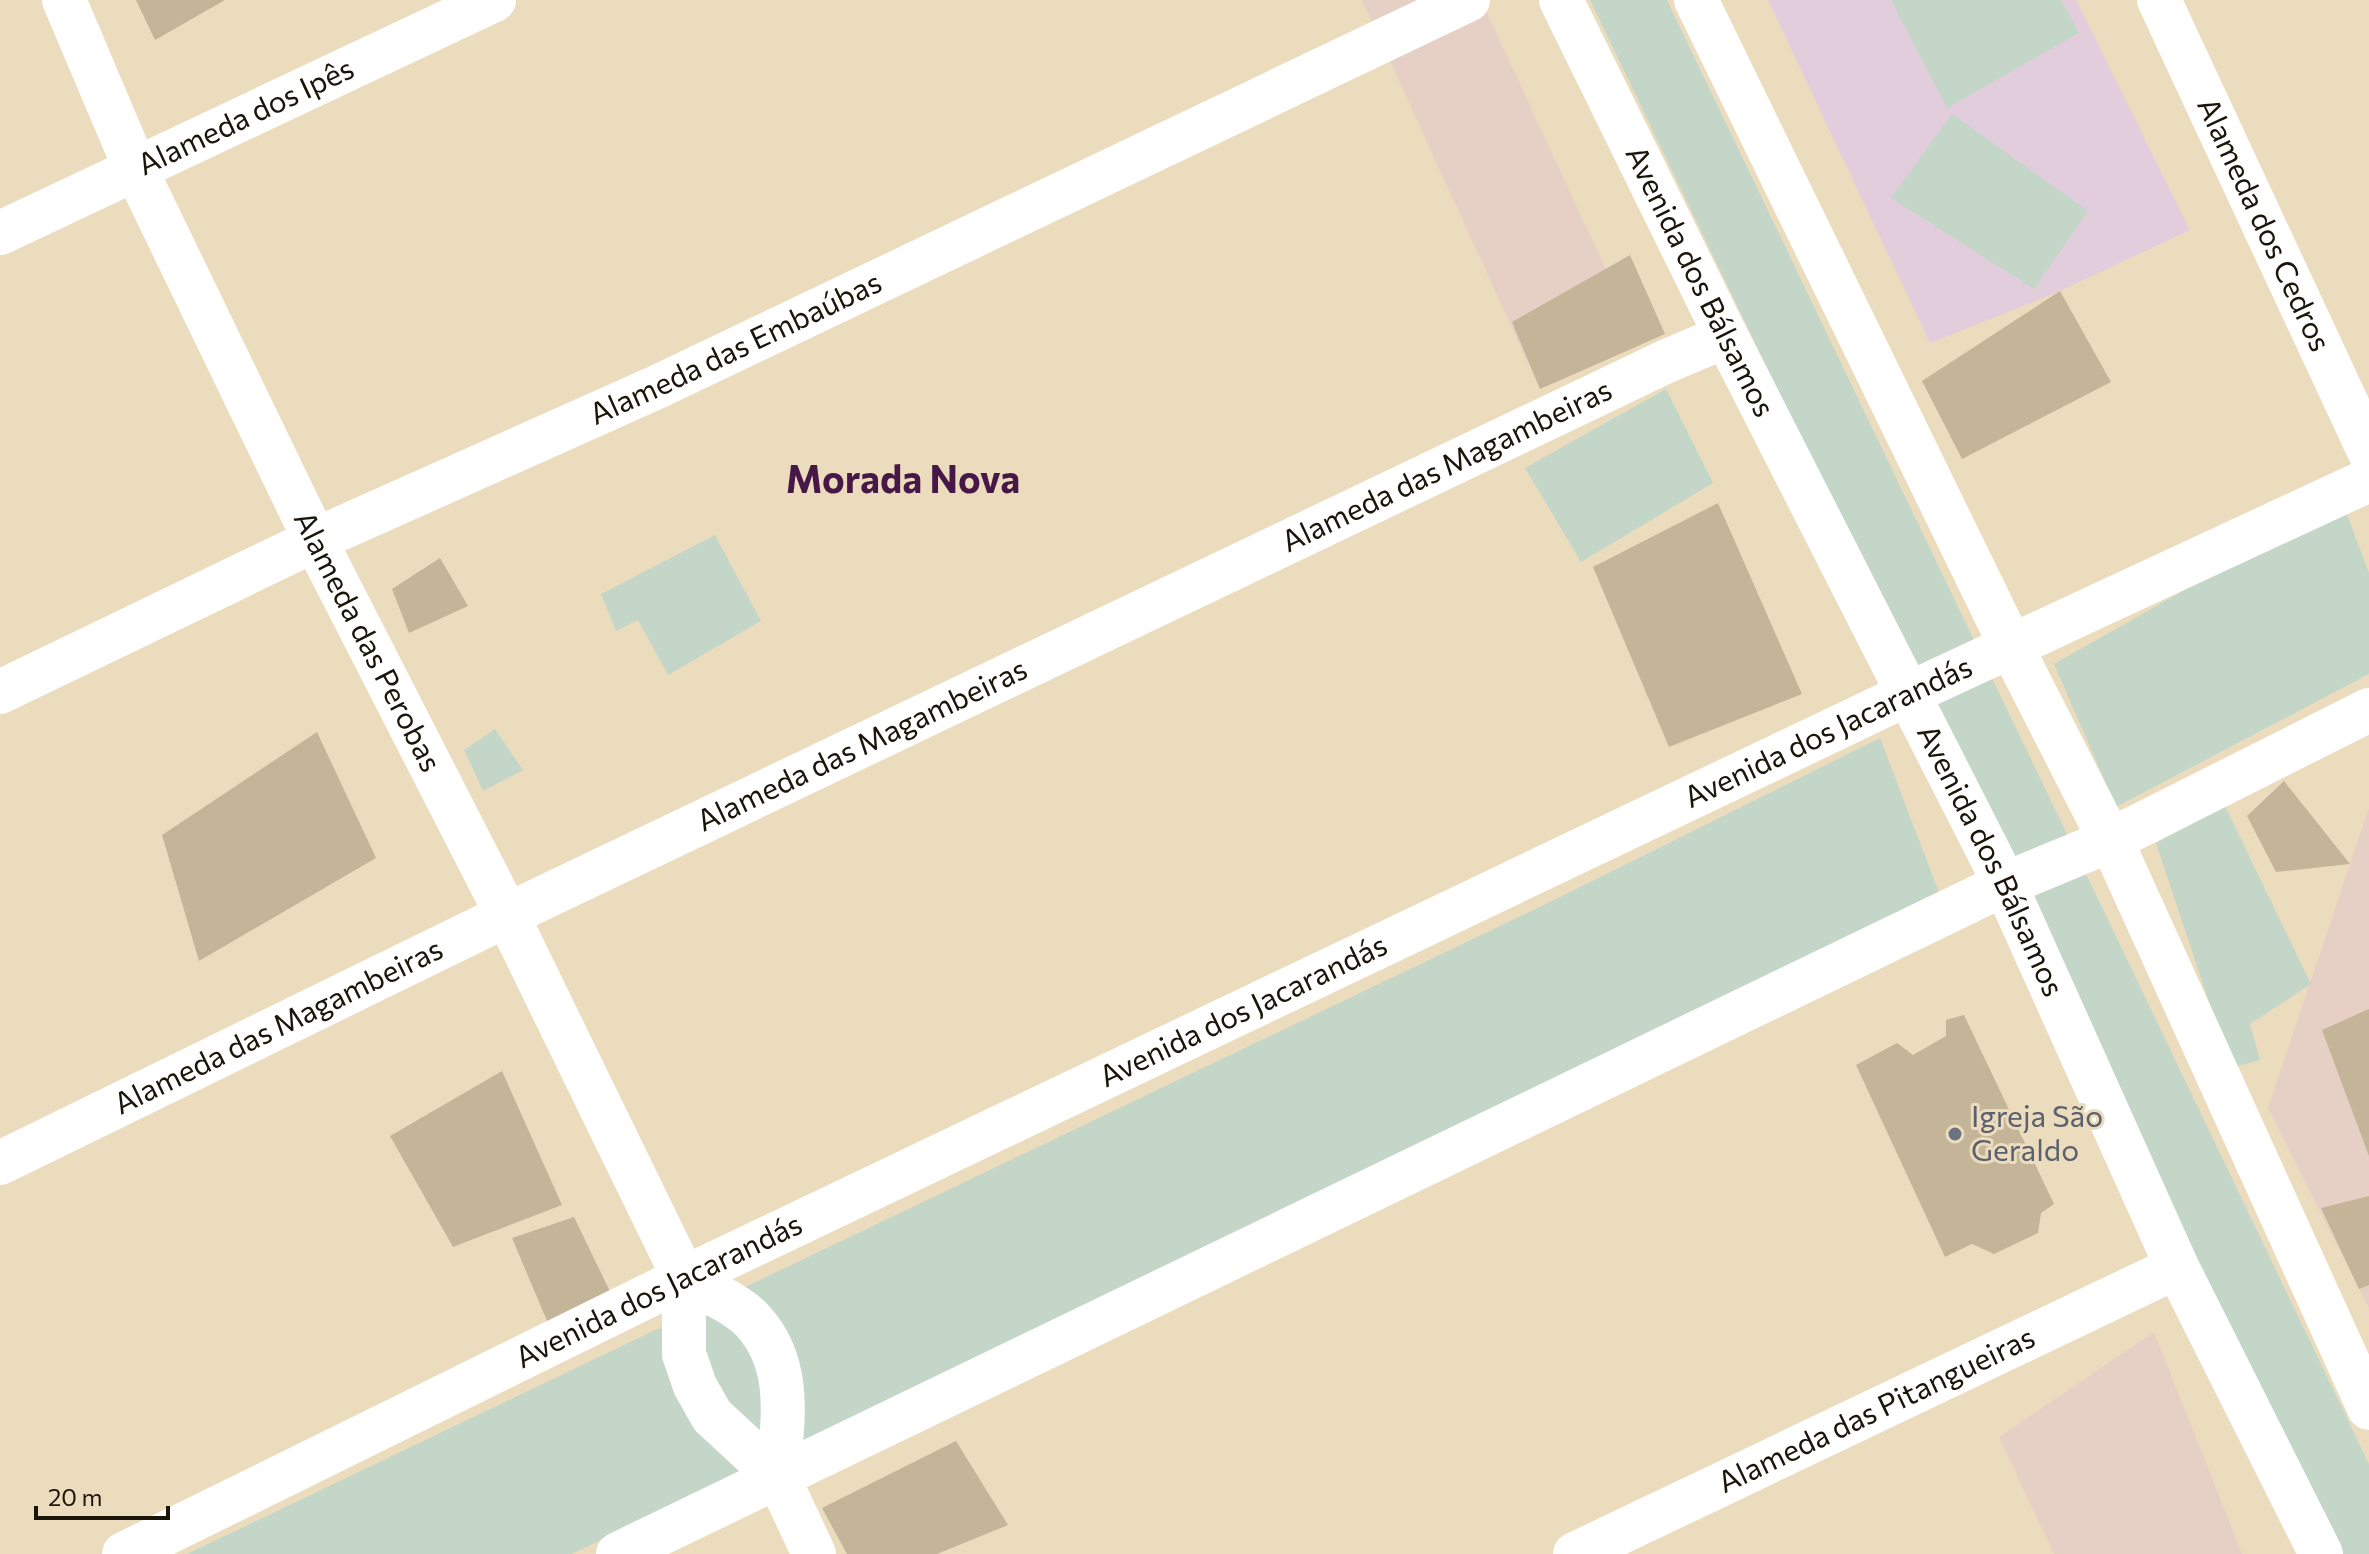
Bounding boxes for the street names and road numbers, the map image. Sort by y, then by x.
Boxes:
street label: Alameda dos Ipês [131,48,359,182]
street label: Alameda dos Cedros [2191,91,2341,357]
street label: Avenida dos Bálsamos [1619,139,1785,422]
street label: Alameda das Embaúbas [583,262,887,431]
street label: Alameda das Magambeiras [1275,369,1617,558]
street label: Alameda das Perobas [288,504,451,777]
street label: Avenida dos Jacarandás [1677,646,1977,814]
street label: Alameda das Magambeiras [690,648,1032,838]
street label: Avenida dos Bálsamos [1911,718,2074,1001]
street label: Avenida dos Jacarandás [1092,924,1392,1093]
street label: Alameda das Magambeiras [107,928,448,1121]
street label: Avenida dos Jacarandás [508,1204,807,1374]
street label: Alameda das Pitangueiras [1711,1317,2040,1499]

